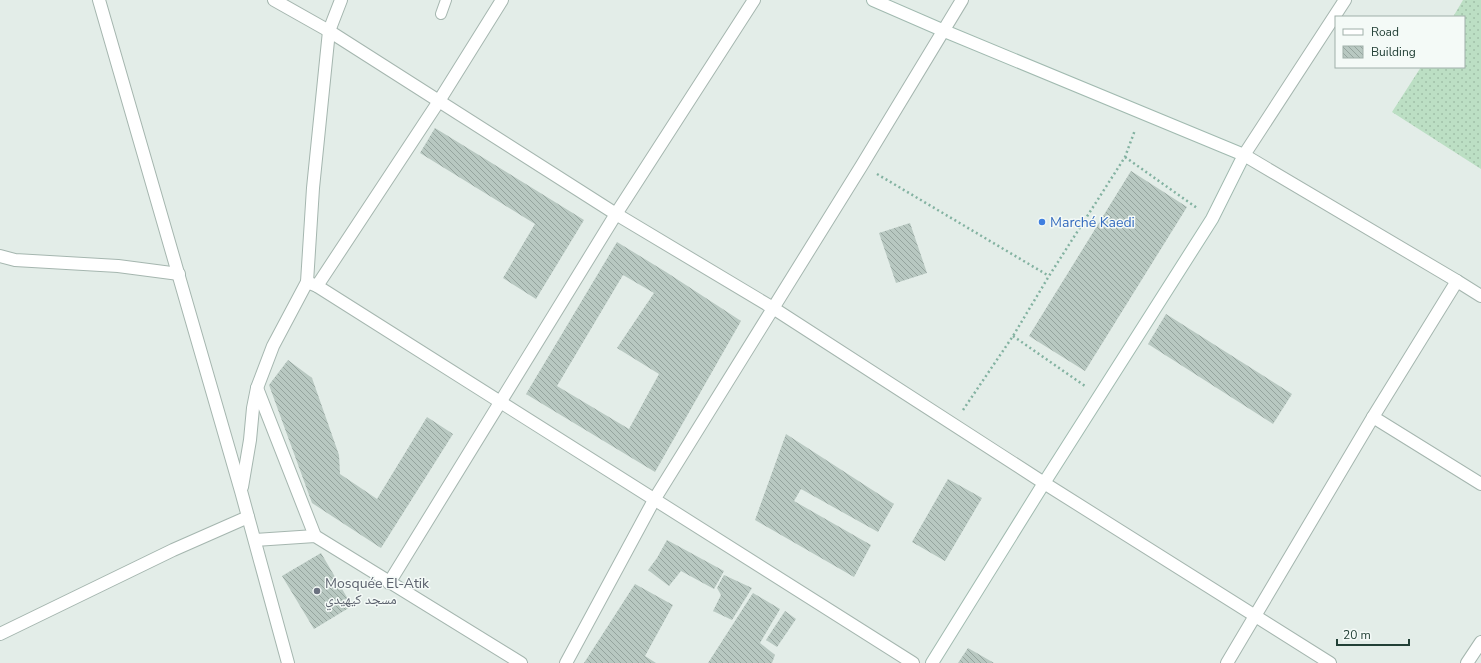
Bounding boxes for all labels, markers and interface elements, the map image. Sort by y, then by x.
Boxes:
legend [1335,16,1465,68]
text: Road [1371,24,1399,40]
text: Building [1371,44,1416,60]
place label: Marché Kaedi [1050,213,1135,232]
marker: Marché Kaedi [1037,217,1047,227]
place label: Mosquée El-Atik مسجد كيهيدي [325,574,430,610]
marker: Mosquée El-Atik مسجد كيهيدي [312,586,322,596]
scale bar [1337,621,1409,647]
text: 20 m [1343,627,1371,643]

